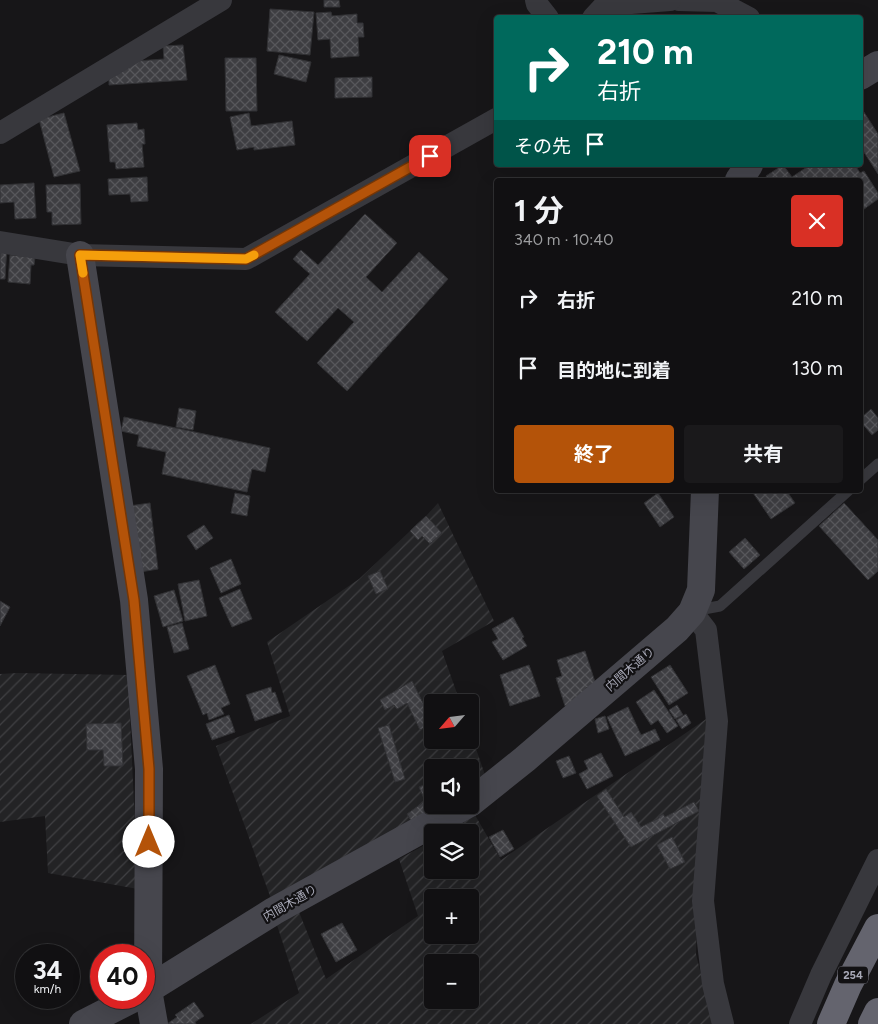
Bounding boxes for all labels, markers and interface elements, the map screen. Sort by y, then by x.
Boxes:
text: 210 m [597,31,694,73]
icon: right [514,35,579,100]
text: 右折 [597,78,641,105]
icon: arrive [581,130,609,158]
pin [409,135,451,177]
text: その先 [514,135,571,158]
icon: arrive [416,142,444,170]
text: 1 分 [514,192,564,229]
button: close [791,195,843,247]
text: 340 m · 10:40 [514,230,614,249]
icon: right [514,284,542,312]
text: 210 m [791,287,843,310]
text: 右折 [557,289,595,312]
icon: arrive [514,354,542,382]
text: 130 m [792,357,843,380]
text: 目的地に到着 [557,359,671,382]
button: 終了 [514,425,674,483]
button: 共有 [684,425,843,483]
street label: 内間木通り [603,644,657,694]
north arrow [424,694,479,749]
map controls [424,694,479,1009]
button: sound [424,759,479,814]
position arrow [122,815,174,867]
button: layers [424,824,479,879]
street label: 内間木通り [261,882,319,924]
button: + [424,889,479,944]
speed limit sign: 40 [90,944,155,1009]
button: − [424,954,479,1009]
text: 34 [33,955,62,985]
road number: 254 [838,966,868,984]
text: km/h [34,982,61,996]

